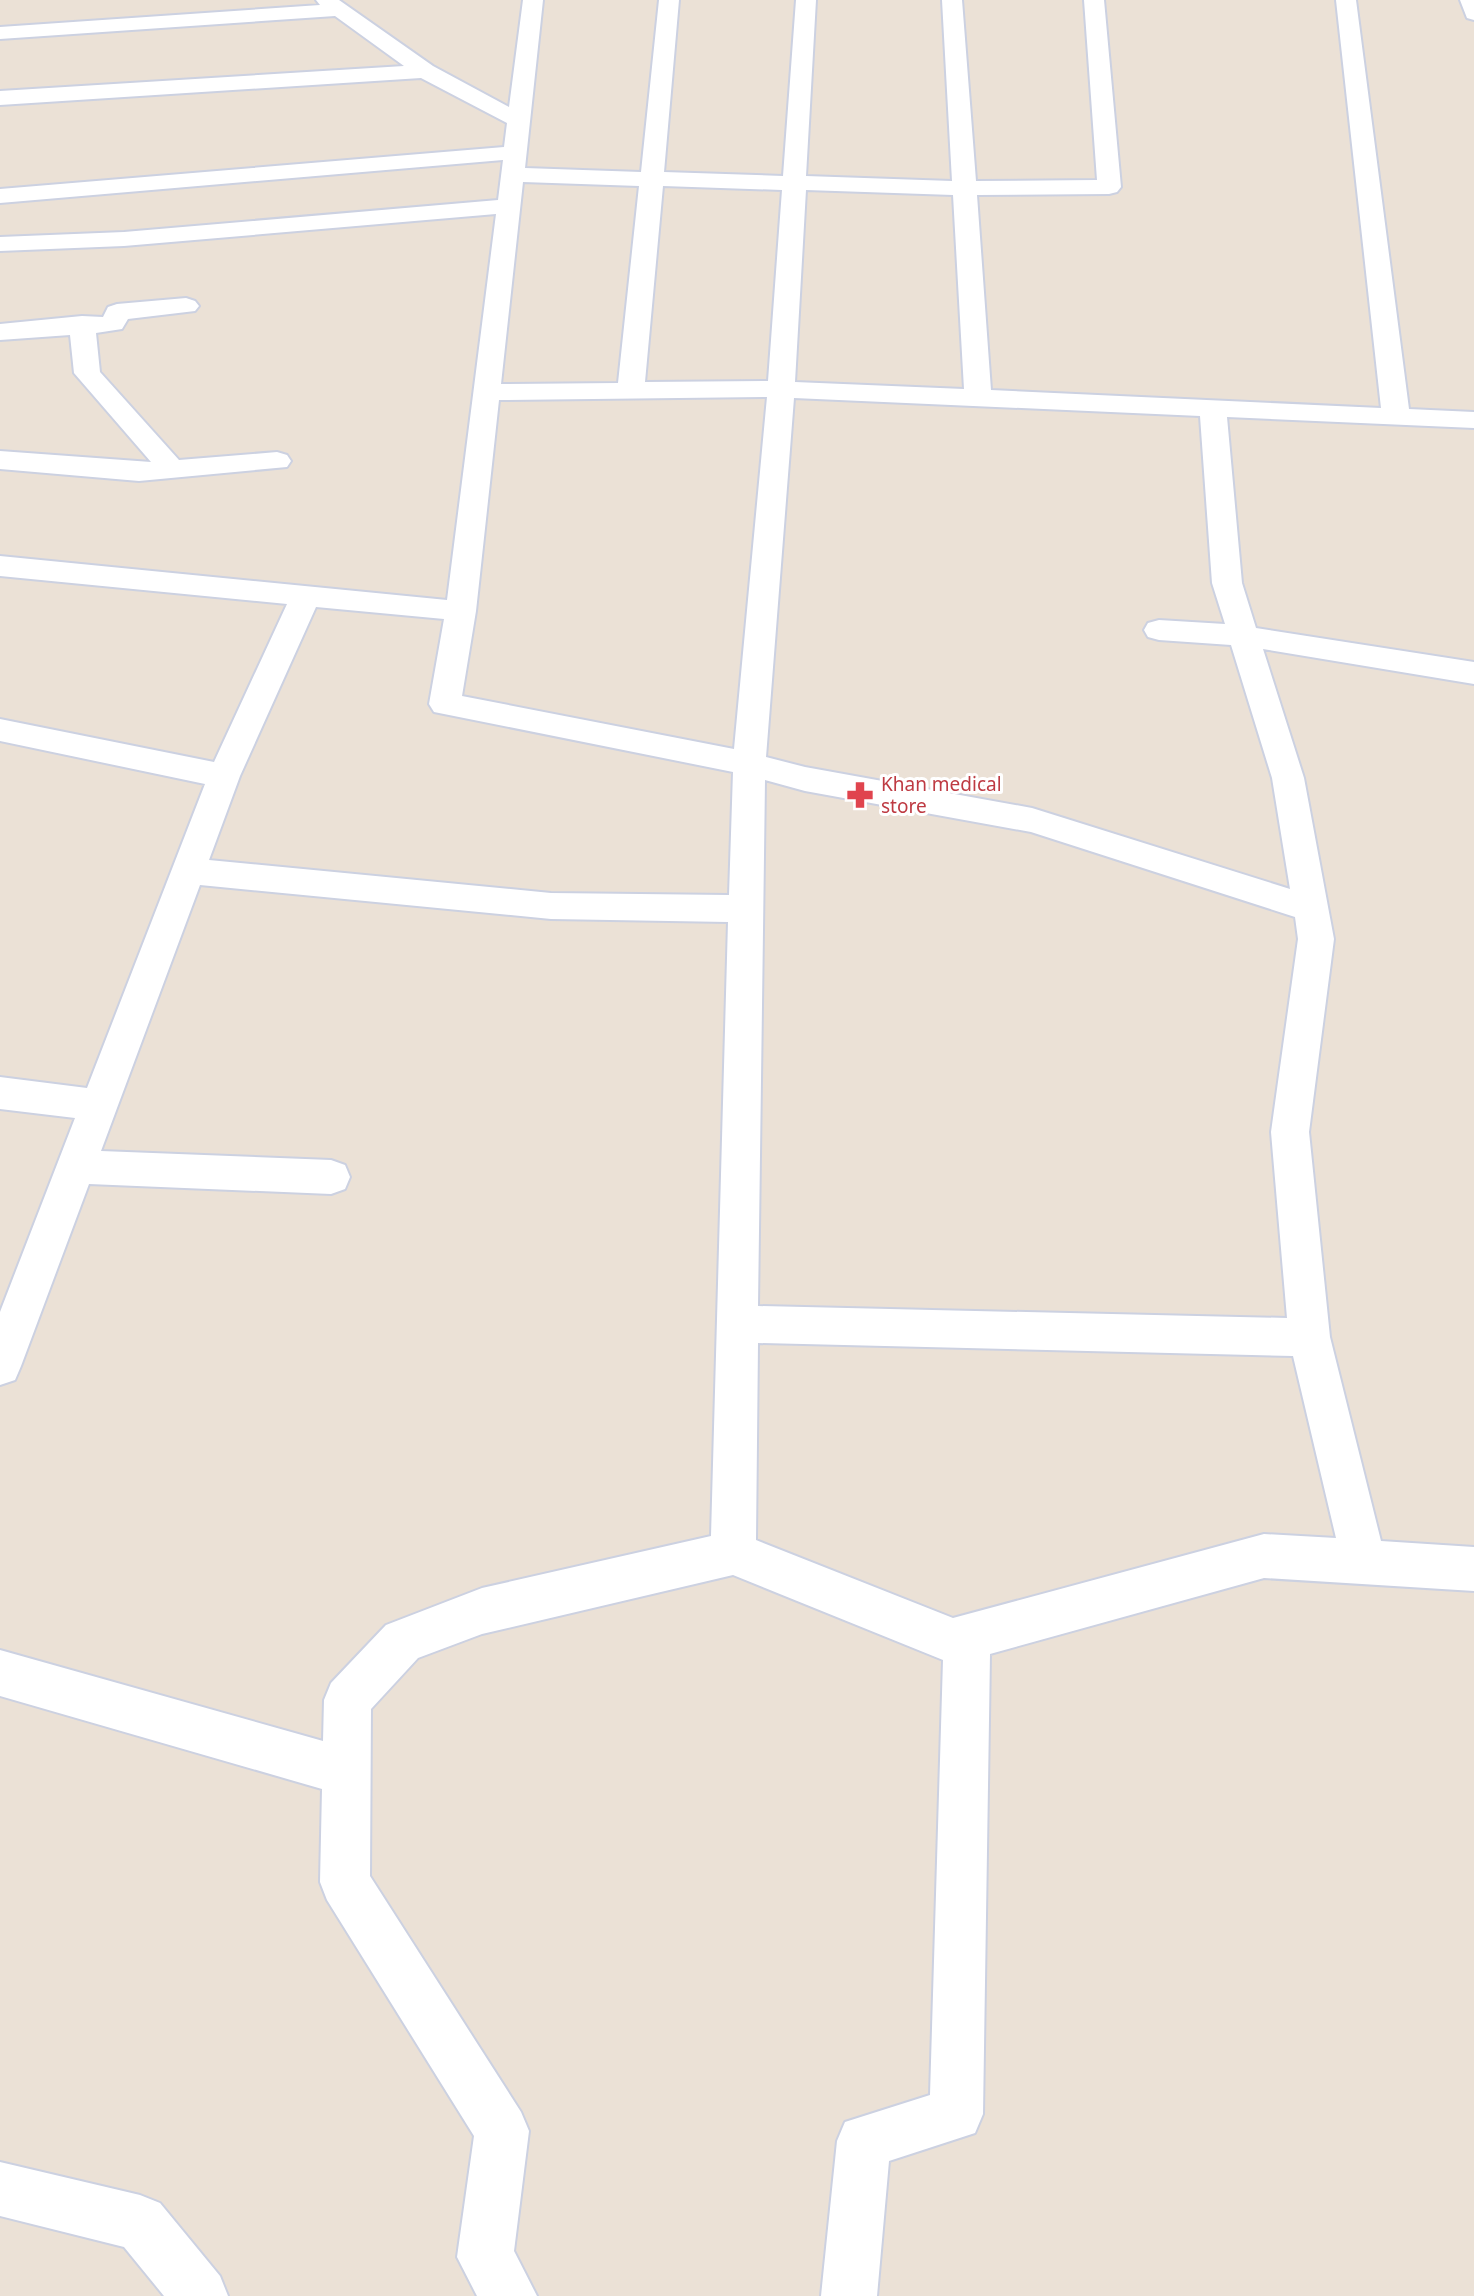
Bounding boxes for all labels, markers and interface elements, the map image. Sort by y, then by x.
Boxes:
place label: Khan medical store [881,771,1002,819]
pharmacy icon: Khan medical store [845,780,875,810]

